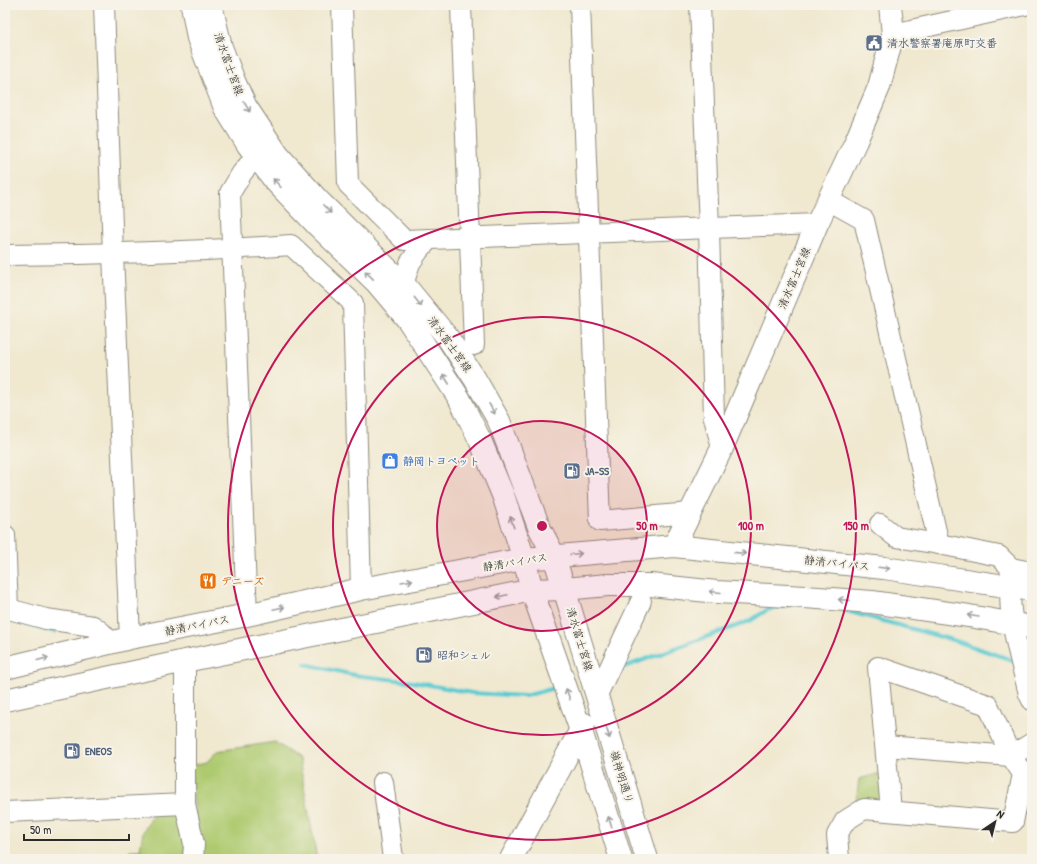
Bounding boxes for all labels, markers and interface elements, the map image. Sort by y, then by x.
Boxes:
street label: 清水富士宮線 [211,31,247,97]
public building icon: 清水警察署庵原町交番 [864,33,884,53]
place label: 清水警察署庵原町交番 [887,36,997,50]
one-way arrow [243,101,251,113]
one-way arrow [273,177,282,188]
one-way arrow [322,204,332,214]
street label: 清水富士宮線 [775,245,813,311]
one-way arrow [364,270,374,280]
one-way arrow [414,296,423,307]
street label: 清水富士宮線 [425,313,475,375]
one-way arrow [442,373,450,385]
one-way arrow [488,402,496,414]
shop icon: 静岡トヨペット [380,451,400,471]
place label: 静岡トヨペット [403,454,480,468]
fuel station icon: JA-SS [562,461,582,481]
place label: JA-SS [585,464,610,478]
one-way arrow [508,516,515,529]
text: 50 m [636,517,658,534]
text: 100 m [738,517,764,534]
text: 150 m [843,517,869,534]
centre of rings [535,519,549,533]
one-way arrow [733,549,746,557]
street label: 静清バイパス [481,550,549,574]
one-way arrow [569,550,582,558]
street label: 静清バイパス [804,553,870,573]
one-way arrow [877,564,890,572]
restaurant icon: デニーズ [198,571,218,591]
place label: デニーズ [221,574,264,588]
one-way arrow [400,577,413,585]
one-way arrow [708,588,721,595]
one-way arrow [496,593,509,601]
one-way arrow [838,596,851,603]
one-way arrow [272,603,285,611]
street label: 清水富士宮線 [564,605,596,673]
street label: 静清バイパス [163,612,231,638]
one-way arrow [967,612,980,620]
fuel station icon: 昭和シェル [414,645,434,665]
place label: 昭和シェル [437,648,491,662]
one-way arrow [36,655,49,663]
one-way arrow [564,688,571,701]
one-way arrow [605,726,612,739]
fuel station icon: ENEOS [62,741,82,761]
place label: ENEOS [85,744,113,758]
street label: 嶺神明通り [607,749,637,805]
north arrow [975,802,1015,842]
text: N [994,806,1007,821]
one-way arrow [606,815,613,828]
scale bar [24,816,129,842]
text: 50 m [30,821,51,838]

